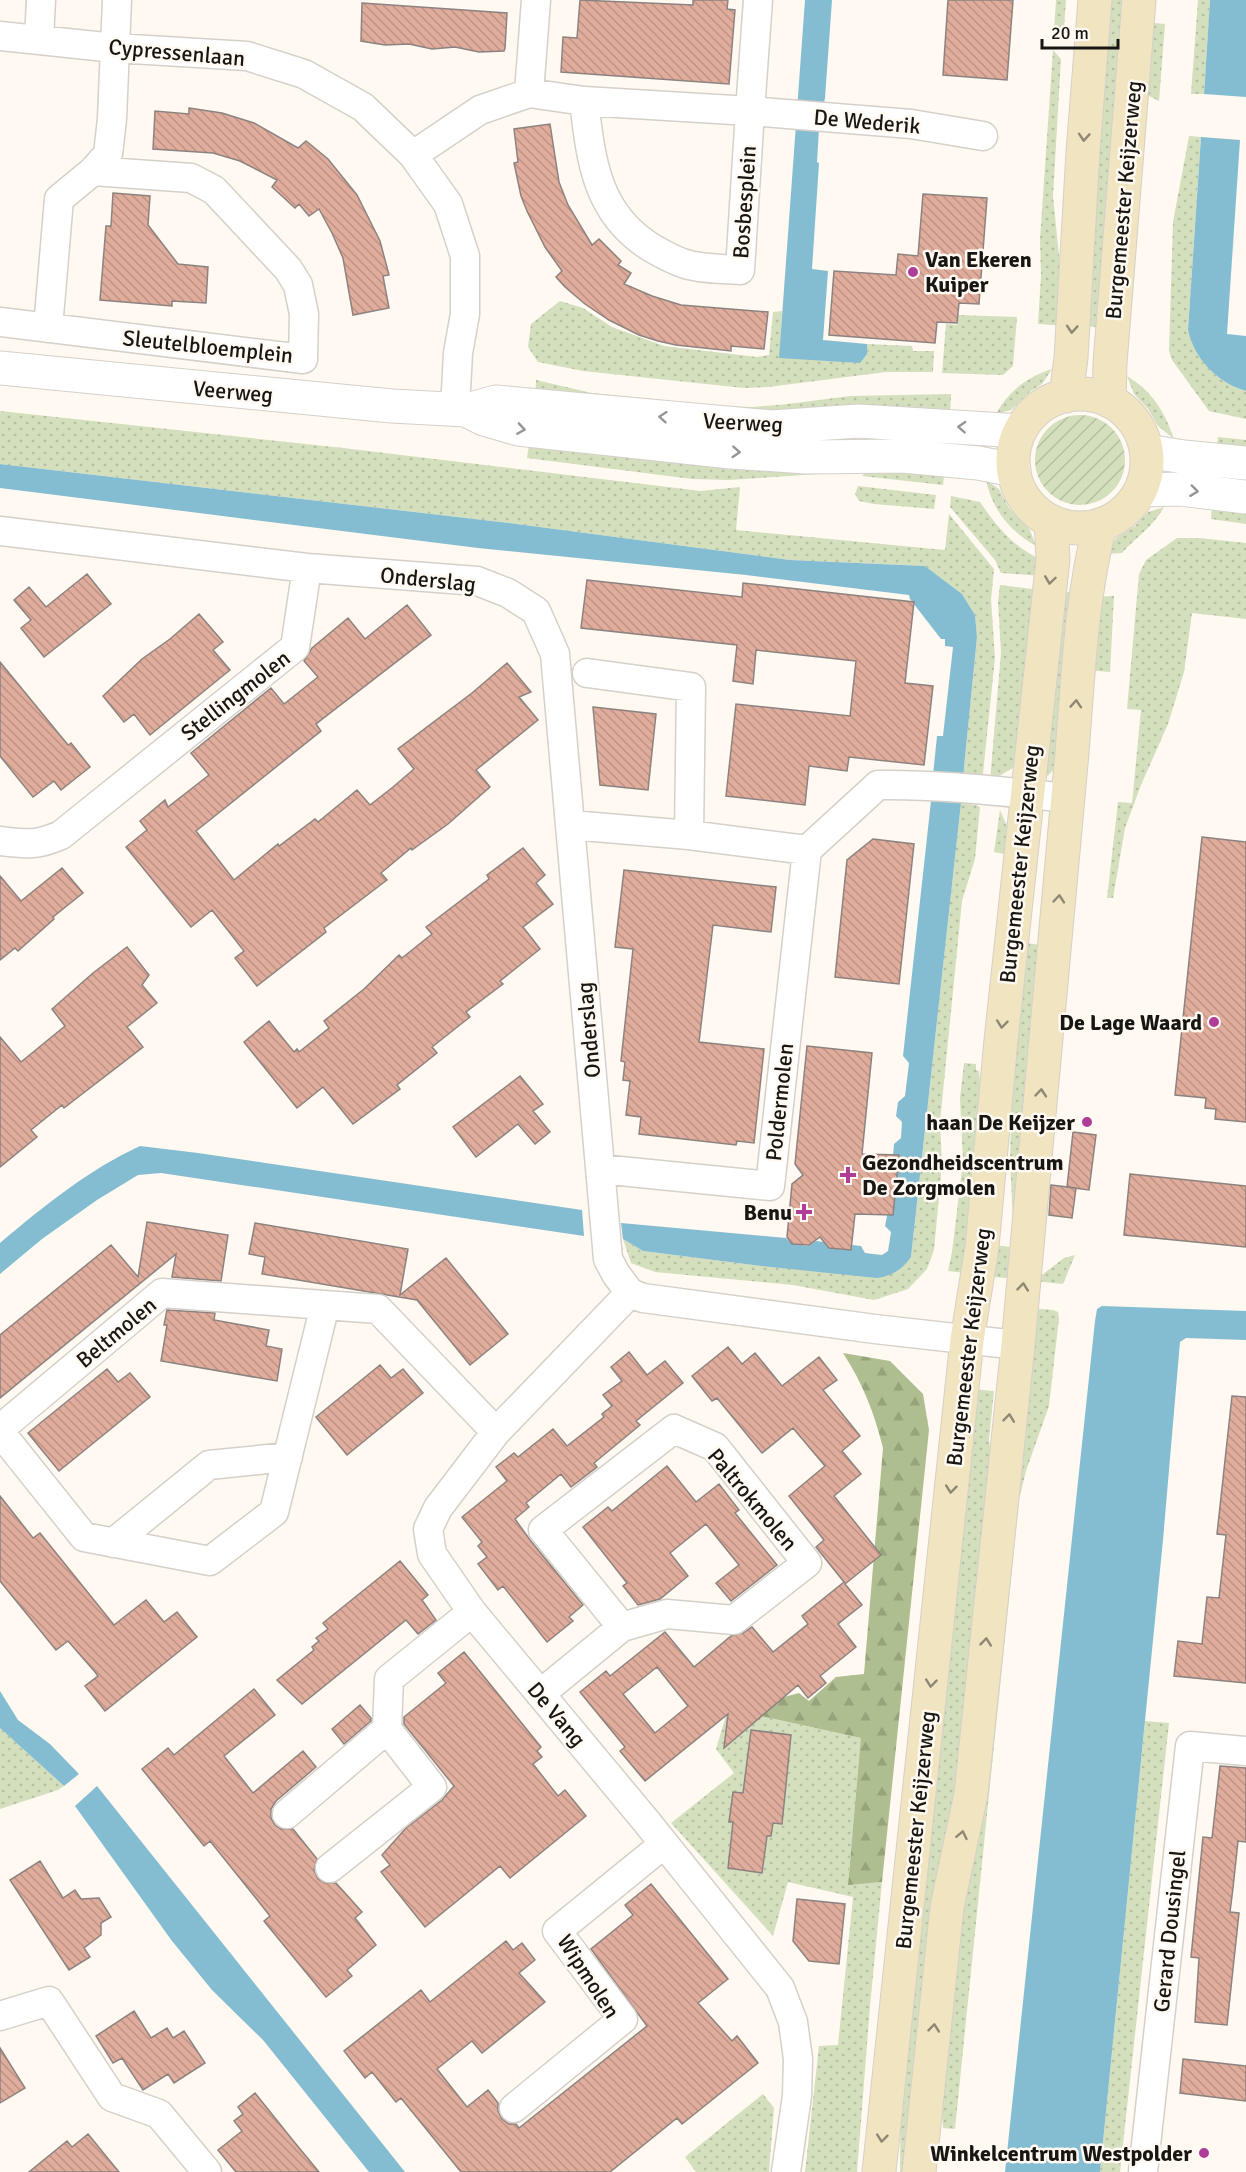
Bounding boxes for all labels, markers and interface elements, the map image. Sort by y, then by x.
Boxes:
scale bar [1042,12,1118,50]
text: 20 m [1051,22,1089,44]
street label: Cypressenlaan [108,33,246,72]
street label: Burgemeester Keijzerweg [1100,80,1147,321]
street label: De Wederik [812,103,921,140]
one-way arrow [1077,133,1090,142]
street label: Bosbesplein [727,144,762,260]
place label: Van Ekeren Kuiper [925,246,1032,298]
marker: Van Ekeren Kuiper [906,265,920,279]
street label: Sleutelbloemplein [121,324,294,369]
one-way arrow [1066,325,1079,334]
street label: Veerweg [192,375,274,408]
street label: Veerweg [702,407,784,438]
one-way arrow [658,411,667,424]
one-way arrow [958,421,967,434]
one-way arrow [517,422,526,434]
one-way arrow [731,446,740,459]
one-way arrow [1189,484,1198,497]
street label: Onderslag [379,561,477,598]
one-way arrow [1044,575,1056,584]
street label: Stellingmolen [175,644,295,746]
one-way arrow [1069,700,1082,709]
street label: Burgemeester Keijzerweg [994,743,1045,985]
one-way arrow [1052,894,1065,903]
street label: Onderslag [571,981,606,1079]
place label: De Lage Waard [1059,1009,1202,1036]
marker: De Lage Waard [1207,1015,1221,1029]
one-way arrow [996,1020,1009,1029]
street label: Poldermolen [760,1042,799,1162]
one-way arrow [1034,1088,1047,1097]
place label: haan De Keijzer [926,1109,1075,1136]
marker: haan De Keijzer [1080,1115,1094,1129]
place label: Gezondheidscentrum De Zorgmolen [862,1149,1064,1201]
marker: Gezondheidscentrum De Zorgmolen [839,1166,857,1184]
place label: Benu [743,1199,792,1226]
marker: Benu [797,1205,811,1219]
street label: Burgemeester Keijzerweg [940,1226,996,1468]
one-way arrow [1016,1282,1029,1291]
street label: Beltmolen [71,1291,162,1374]
one-way arrow [1003,1413,1015,1422]
street label: Paltrokmolen [702,1443,803,1556]
one-way arrow [946,1485,958,1494]
one-way arrow [979,1637,992,1647]
street label: De Vang [522,1676,592,1752]
one-way arrow [925,1679,938,1688]
street label: Burgemeester Keijzerweg [890,1709,941,1951]
one-way arrow [955,1831,968,1841]
street label: Gerard Dousingel [1148,1849,1191,2014]
street label: Wipmolen [552,1929,626,2023]
one-way arrow [927,2023,940,2033]
one-way arrow [876,2133,889,2142]
place label: Winkelcentrum Westpolder [930,2140,1192,2167]
marker: Winkelcentrum Westpolder [1197,2146,1211,2160]

